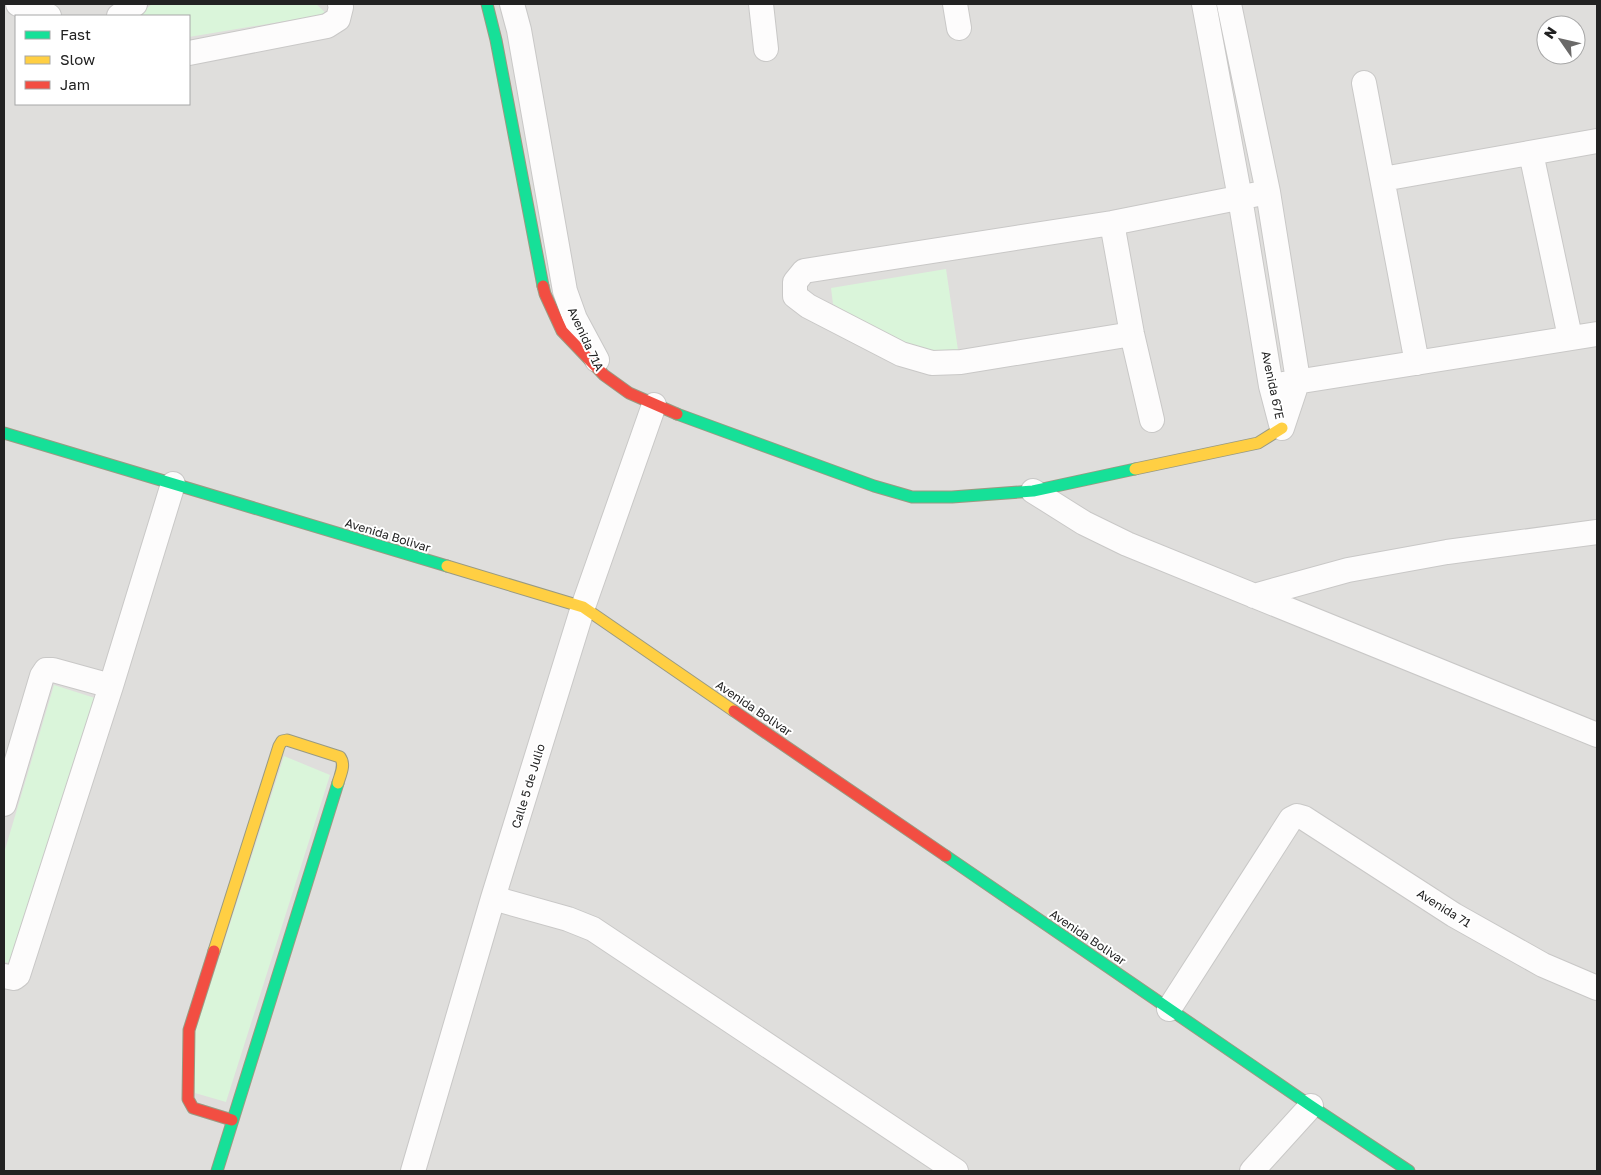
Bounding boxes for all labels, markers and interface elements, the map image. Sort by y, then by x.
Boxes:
legend [15,15,190,105]
north arrow [1536,15,1586,65]
text: N [1540,23,1560,42]
text: Fast [60,25,91,43]
text: Slow [60,50,95,68]
text: Jam [60,75,90,93]
street label: Avenida 71A [565,305,607,373]
street label: Avenida 67E [1258,349,1288,421]
street label: Avenida Bolivar [343,515,433,555]
street label: Avenida Bolivar [713,677,795,739]
street label: Calle 5 de Julio [508,742,548,830]
street label: Avenida 71 [1414,886,1474,931]
street label: Avenida Bolivar [1047,906,1129,968]

